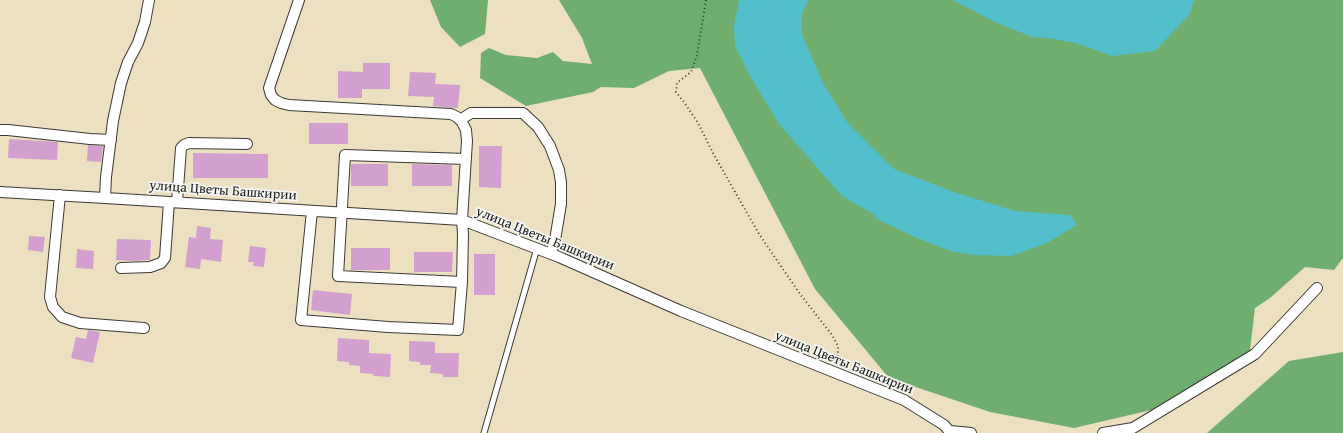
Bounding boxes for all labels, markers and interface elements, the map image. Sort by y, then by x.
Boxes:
street label: улица Цветы Башкирии [149,177,297,205]
street label: улица Цветы Башкирии [473,203,617,275]
street label: улица Цветы Башкирии [772,327,916,399]

